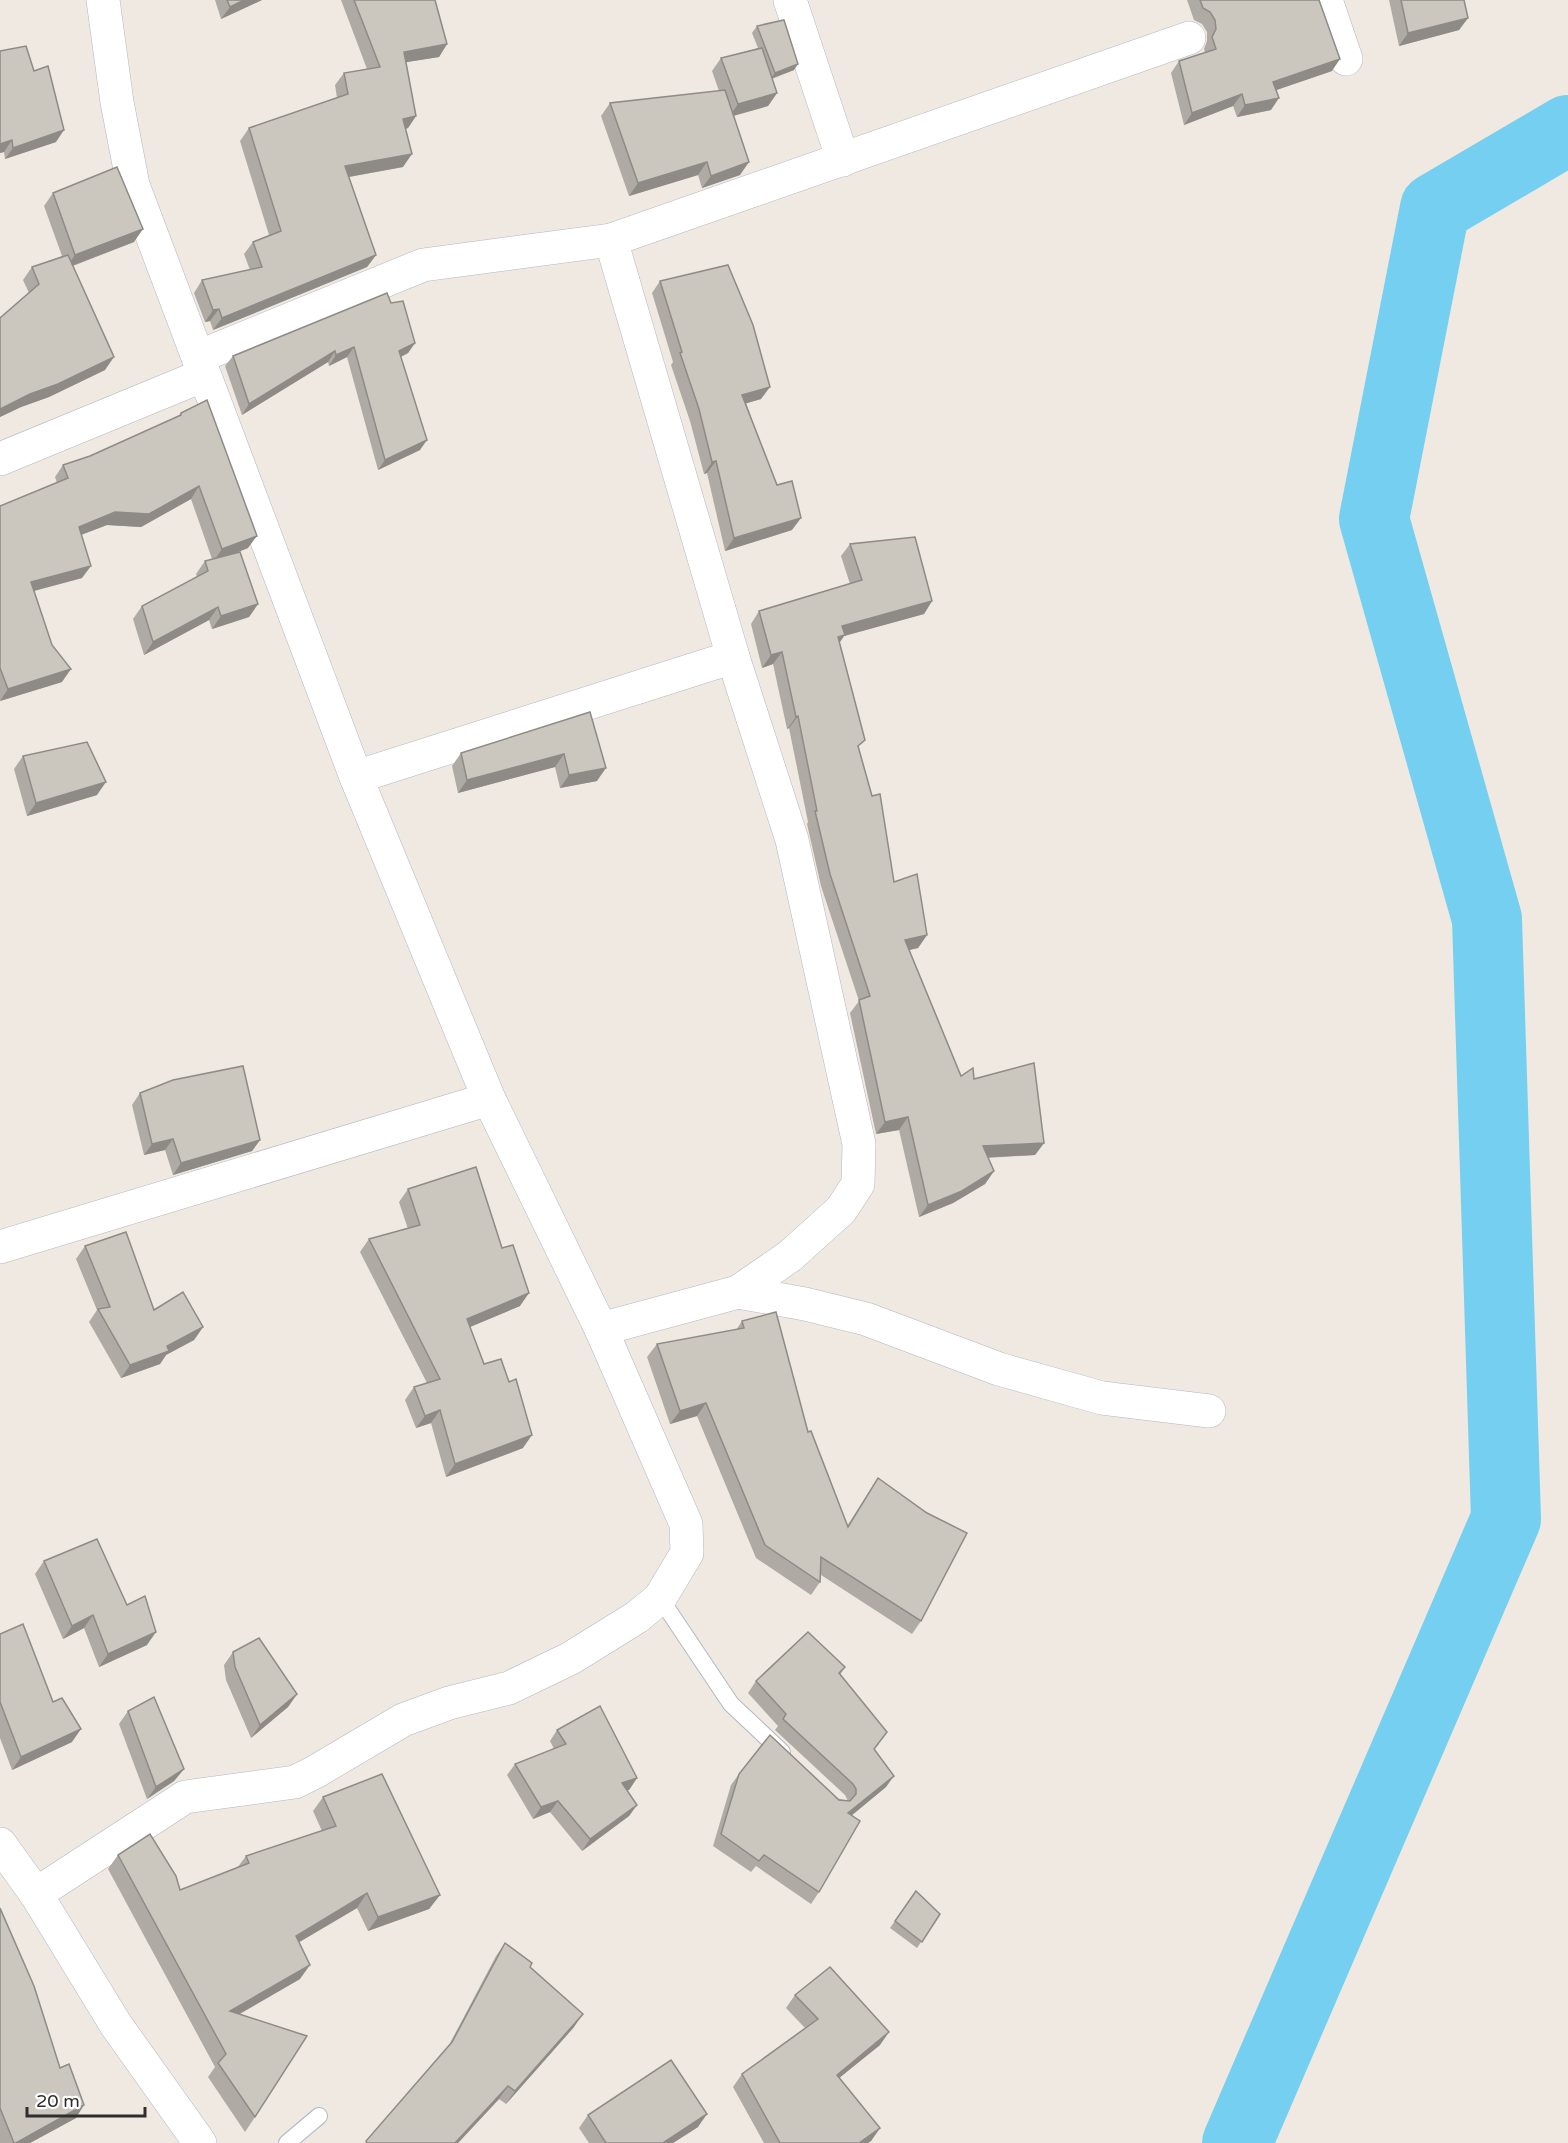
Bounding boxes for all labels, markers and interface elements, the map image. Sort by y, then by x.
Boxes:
scale bar [27,2080,146,2118]
text: 20 m [36,2090,80,2112]

